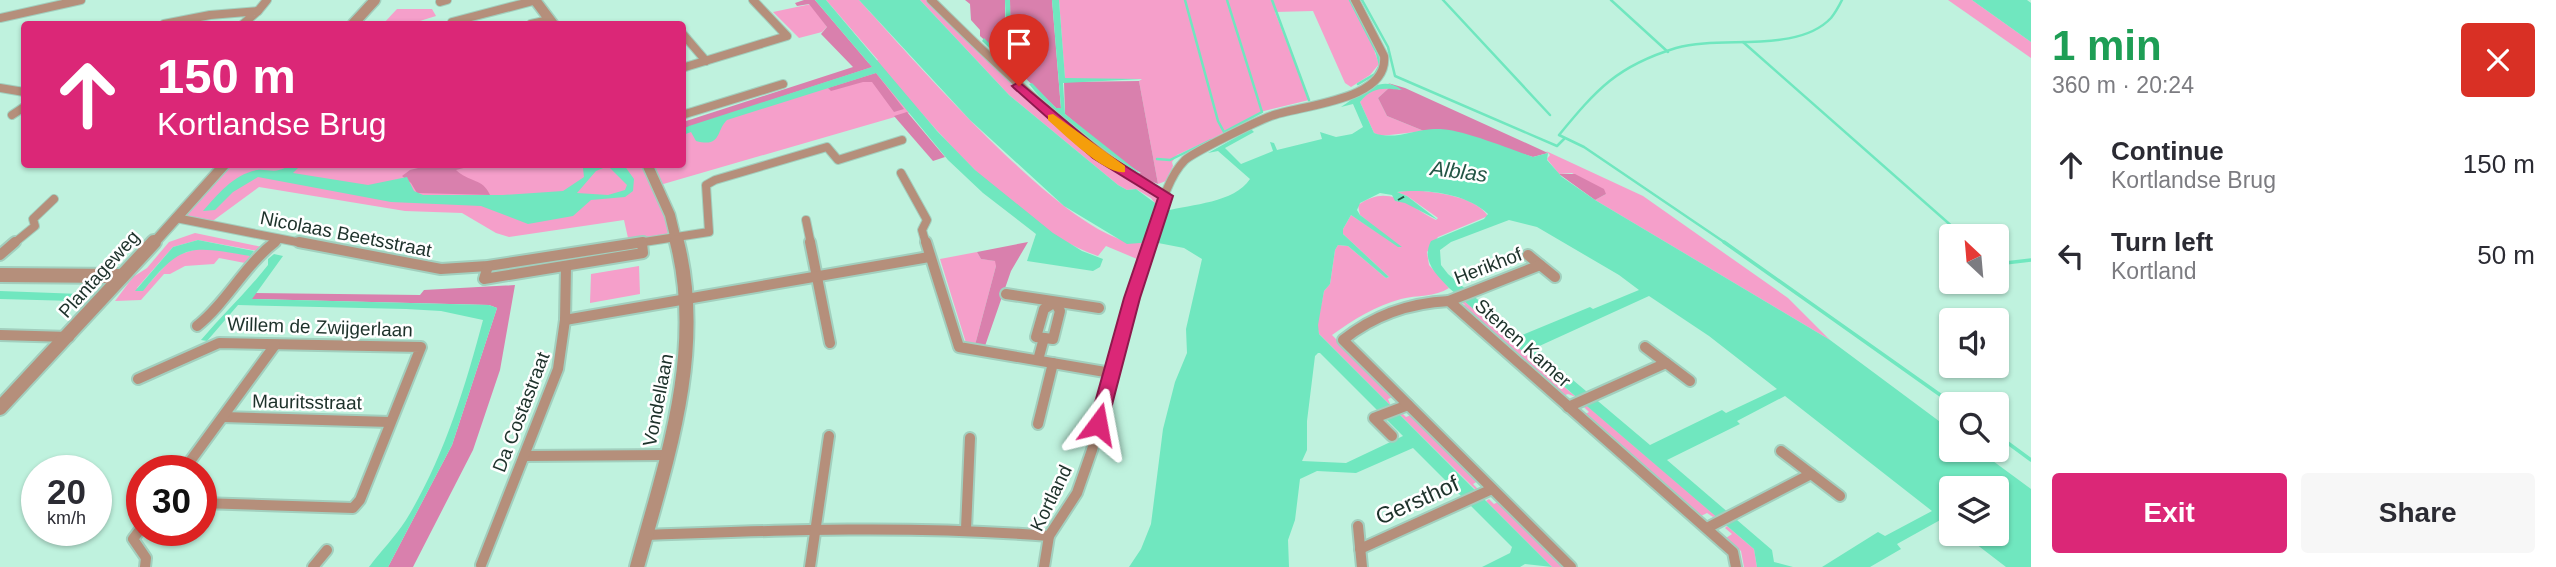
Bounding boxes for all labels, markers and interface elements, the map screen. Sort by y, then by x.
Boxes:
pin [989,14,1049,86]
text: 1 min [2052,22,2162,69]
button: close [2461,23,2535,97]
icon: arrive [1000,25,1038,63]
icon: ahead [42,49,133,140]
text: 150 m [157,49,296,103]
text: 360 m · 20:24 [2052,72,2194,98]
text: Kortlandse Brug [157,106,386,142]
text: Continue [2111,136,2224,166]
icon: ahead [2052,146,2090,184]
text: 150 m [2463,149,2535,179]
water label: Alblas [1427,156,1489,186]
text: Kortlandse Brug [2111,167,2276,193]
street label: Nicolaas Beetsstraat [258,207,434,261]
north arrow [1939,224,2009,294]
map controls [1939,224,2009,546]
street label: Plantageweg [54,226,144,322]
text: Turn left [2111,227,2213,257]
icon: left [2052,237,2090,275]
text: 50 m [2477,240,2535,270]
street label: Herikhof [1451,243,1525,288]
text: Kortland [2111,258,2197,284]
street label: Stenen Kamer [1471,295,1576,392]
button: sound [1939,308,2009,378]
street label: Willem de Zwijgerlaan [227,313,413,341]
street label: Da Costastraat [488,348,554,475]
street label: Vondellaan [639,352,677,448]
position arrow [1061,387,1135,461]
street label: Mauritsstraat [252,391,363,413]
button: search [1939,392,2009,462]
speed limit sign: 30 [126,455,217,546]
street label: Kortland [1026,462,1076,534]
street label: Gersthof [1371,470,1463,530]
text: 20 [47,472,86,511]
button: Exit [2052,473,2287,553]
button: Share [2301,473,2535,553]
button: layers [1939,476,2009,546]
text: km/h [47,508,86,528]

